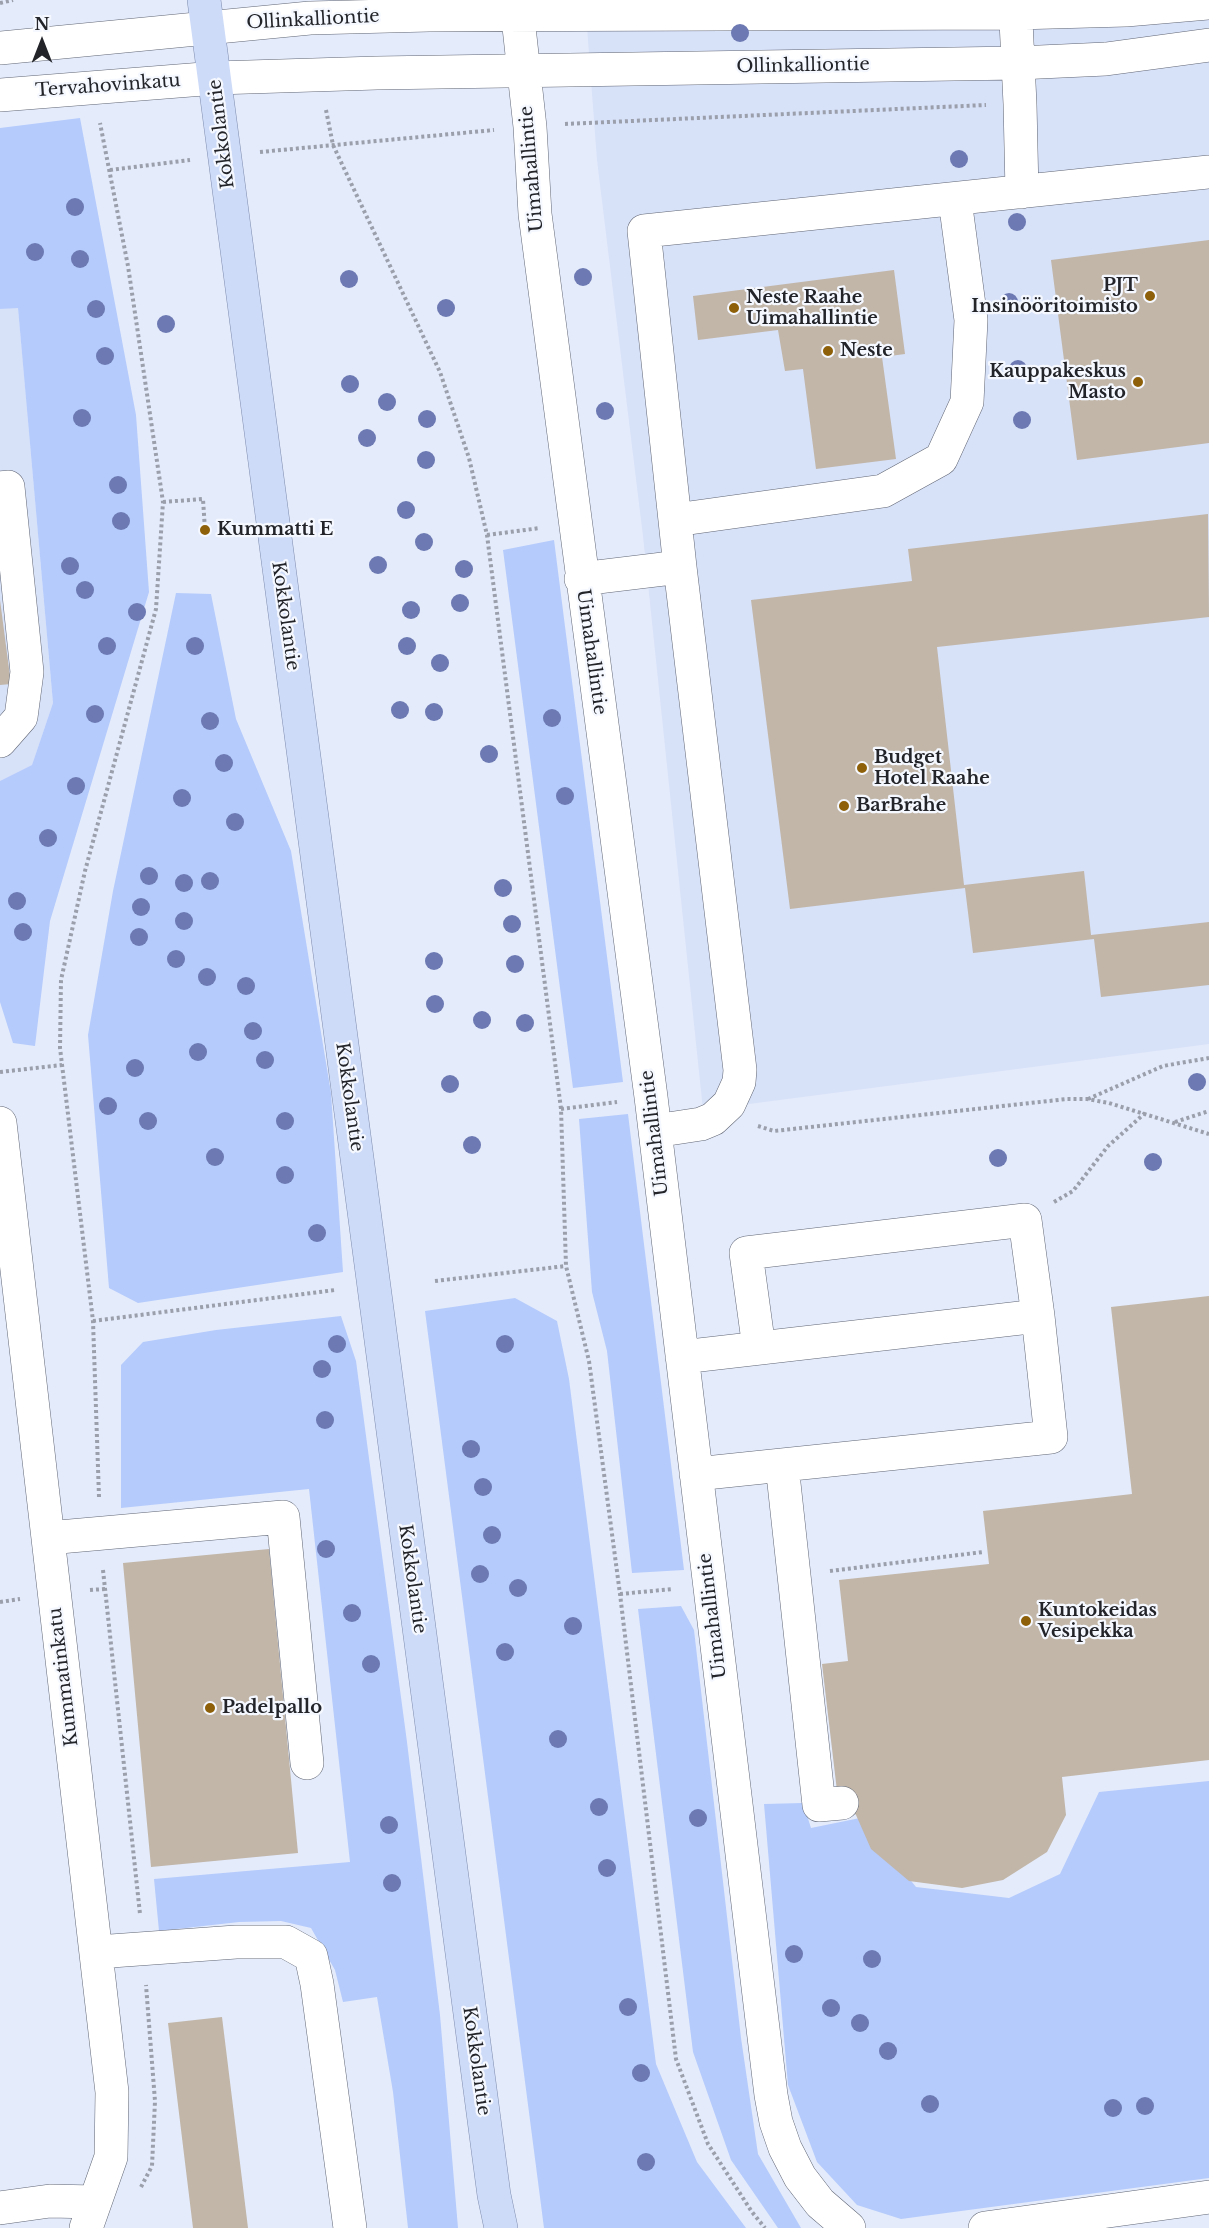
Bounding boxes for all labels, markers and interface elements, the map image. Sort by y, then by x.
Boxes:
street label: Ollinkalliontie [246,6,380,34]
north arrow [12,12,72,72]
text: N [34,14,50,34]
street label: Ollinkalliontie [736,54,870,78]
street label: Tervahovinkatu [35,70,181,102]
street label: Kokkolantie [205,78,239,190]
street label: Uimahallintie [516,105,548,233]
place label: PJT Insinööritoimisto [971,275,1138,318]
place label: Neste Raahe Uimahallintie [746,287,878,330]
marker: PJT Insinööritoimisto [1143,289,1157,303]
marker: Neste Raahe Uimahallintie [727,301,741,315]
place label: Neste [840,340,893,362]
marker: Neste [821,344,835,358]
place label: Kauppakeskus Masto [989,361,1126,404]
marker: Kauppakeskus Masto [1131,375,1145,389]
place label: Kummatti E [217,519,333,541]
marker: Kummatti E [198,523,212,537]
street label: Kokkolantie [267,560,303,672]
street label: Uimahallintie [571,588,611,716]
place label: Budget Hotel Raahe [874,747,990,789]
marker: Budget Hotel Raahe [855,761,869,775]
place label: BarBrahe [856,795,946,817]
marker: BarBrahe [837,799,851,813]
street label: Kokkolantie [331,1041,367,1153]
street label: Uimahallintie [637,1069,673,1197]
street label: Kokkolantie [394,1523,430,1635]
street label: Uimahallintie [695,1552,731,1680]
place label: Kuntokeidas Vesipekka [1038,1600,1157,1642]
street label: Kummatinkatu [45,1606,83,1748]
marker: Kuntokeidas Vesipekka [1019,1614,1033,1628]
place label: Padelpallo [222,1697,322,1719]
marker: Padelpallo [203,1701,217,1715]
street label: Kokkolantie [458,2005,494,2117]

